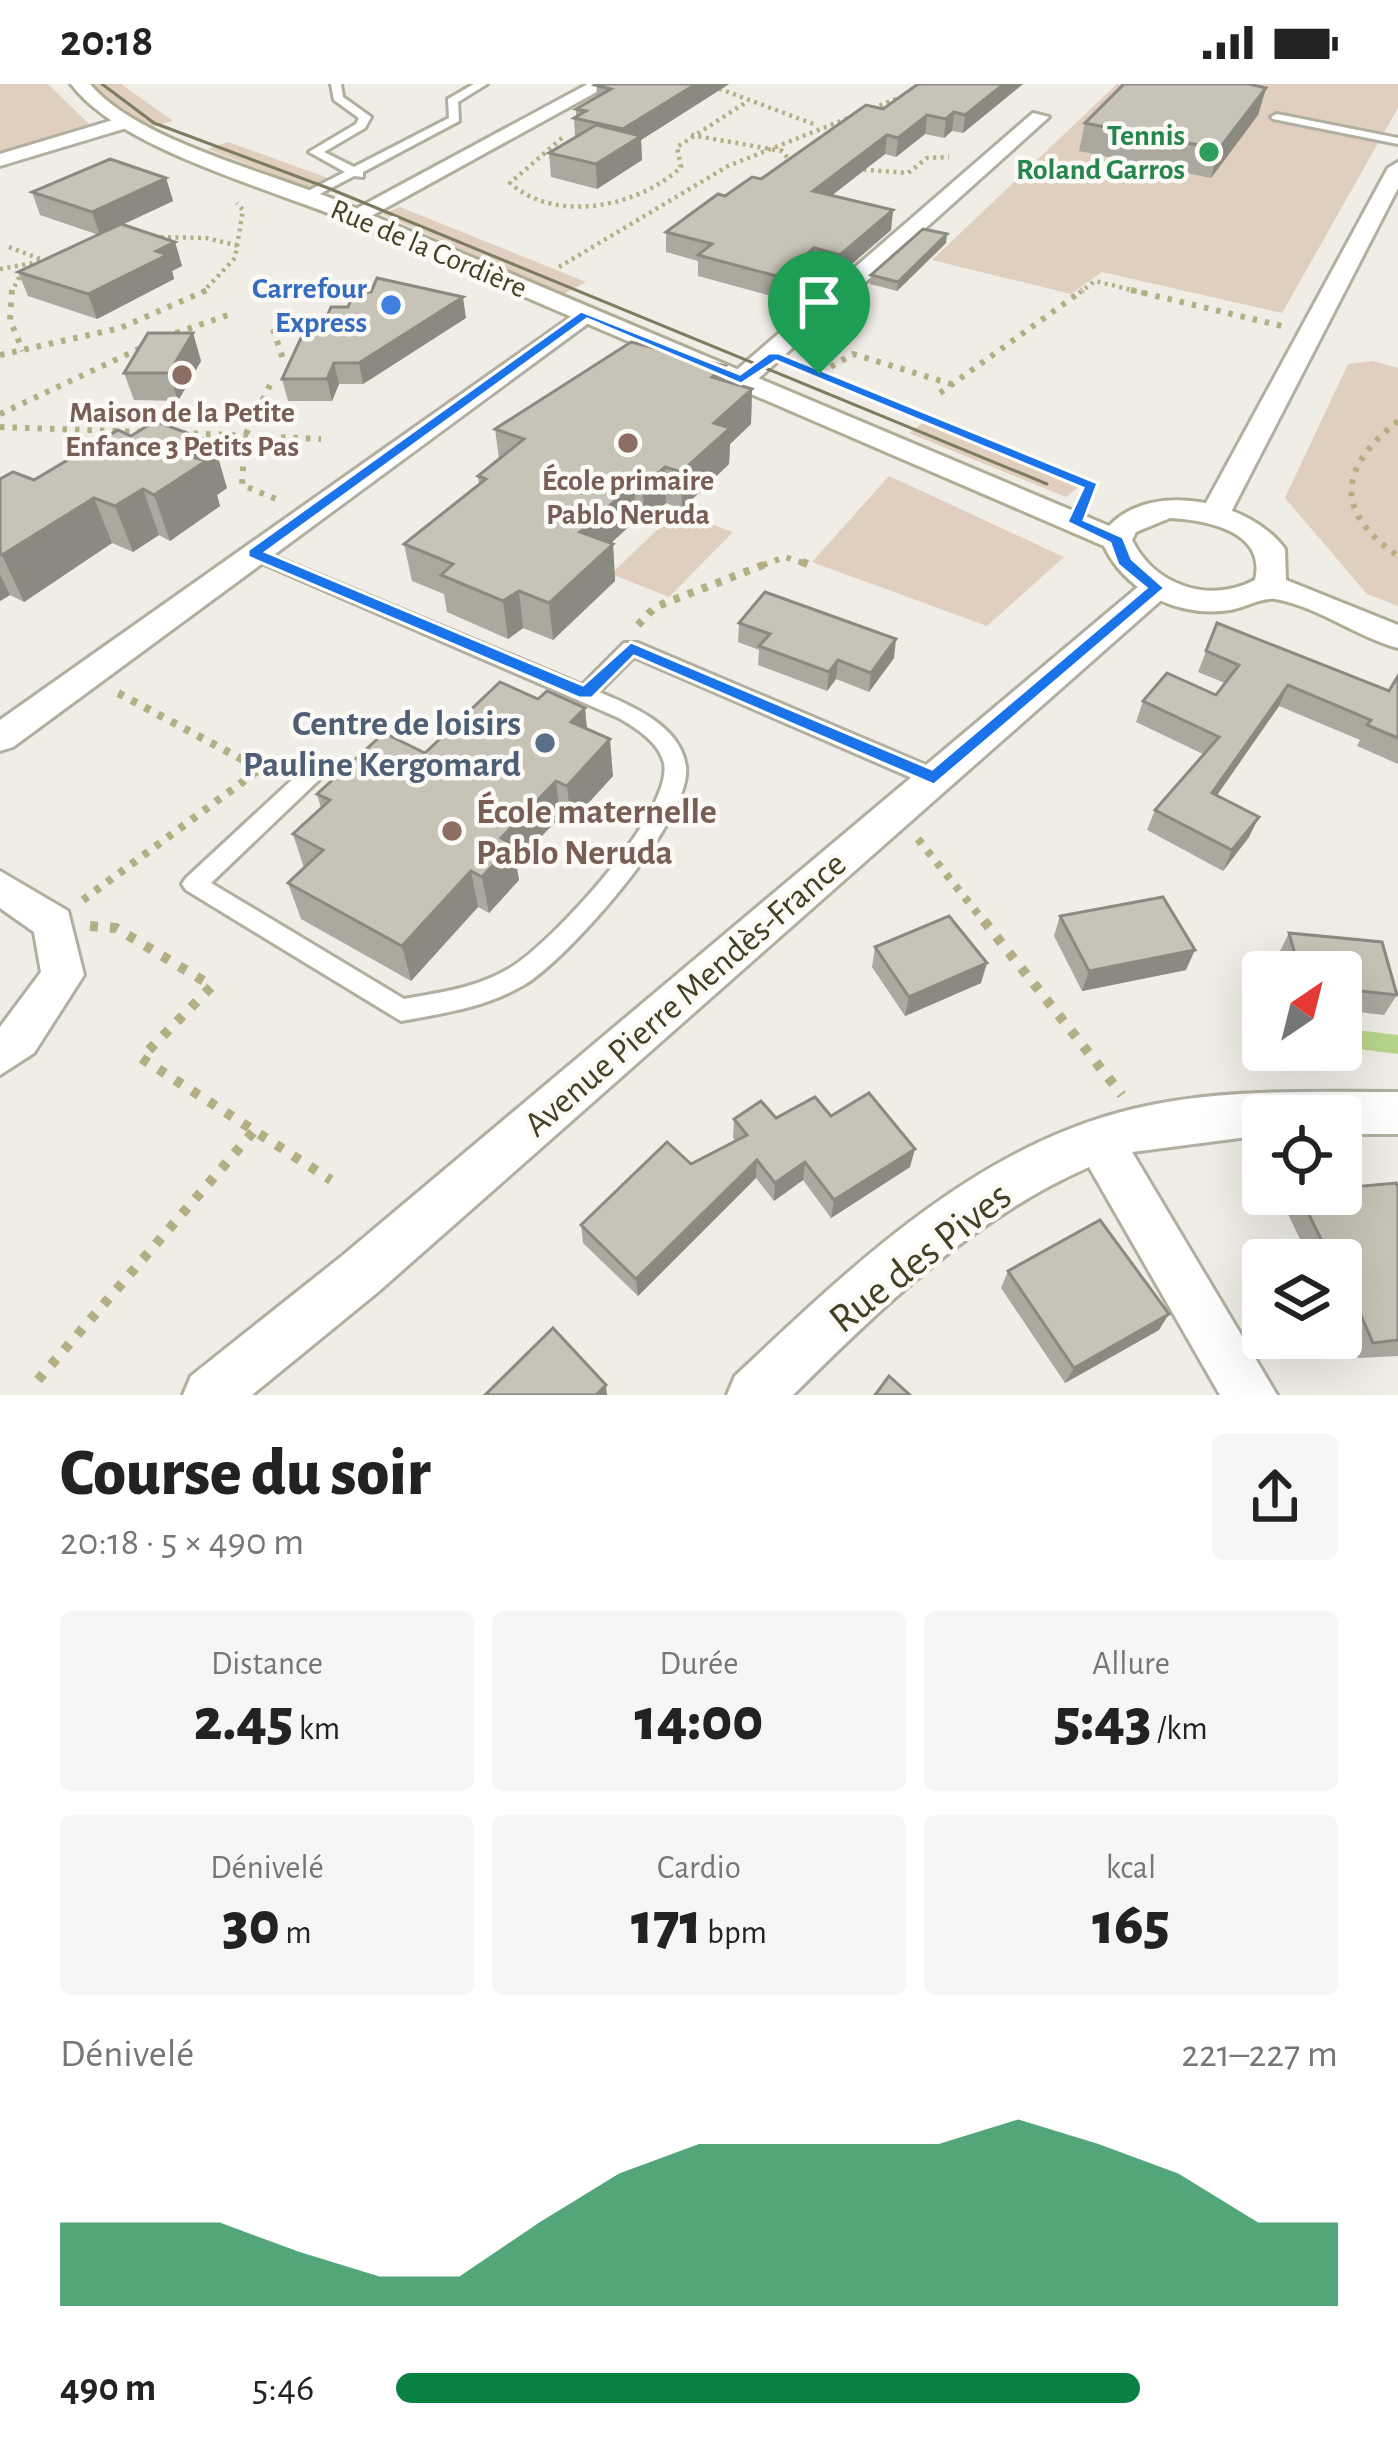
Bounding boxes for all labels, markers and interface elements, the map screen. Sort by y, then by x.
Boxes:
text: 20:18 [60,19,153,64]
place label: Tennis Roland Garros [1016,121,1185,185]
marker: Tennis Roland Garros [1196,139,1222,165]
street label: Rue de la Cordière [326,194,531,304]
pin [768,251,870,374]
icon: arrive [786,269,852,335]
place label: Carrefour Express [252,274,368,338]
marker: Carrefour Express [378,292,404,318]
marker: Maison de la Petite Enfance 3 Petits Pas [169,362,195,388]
place label: Maison de la Petite Enfance 3 Petits Pas [65,398,299,462]
marker: École primaire Pablo Neruda [615,430,641,456]
place label: École primaire Pablo Neruda [542,463,714,530]
place label: Centre de loisirs Pauline Kergomard [243,706,521,783]
marker: Centre de loisirs Pauline Kergomard [532,730,558,756]
place label: École maternelle Pablo Neruda [476,791,717,871]
marker: École maternelle Pablo Neruda [439,818,465,844]
street label: Avenue Pierre Mendès-France [518,845,853,1144]
north arrow [1242,951,1362,1071]
map controls [1242,951,1362,1359]
button: locate [1242,1095,1362,1215]
street label: Rue des Pives [821,1174,1019,1341]
button: layers [1242,1239,1362,1359]
button: share [1212,1434,1338,1560]
text: Course du soir [60,1441,431,1507]
text: 20:18 · 5 × 490 m [60,1523,304,1562]
text: Distance [211,1648,323,1681]
text: Durée [660,1648,738,1681]
text: Allure [1092,1648,1170,1681]
text: 2.45 [194,1691,293,1751]
text: 14:00 [635,1691,763,1751]
text: 5:43 [1054,1691,1151,1751]
text: km [293,1713,340,1746]
text: /km [1151,1713,1208,1746]
text: Dénivelé [210,1852,324,1885]
text: Cardio [657,1852,741,1885]
text: kcal [1106,1852,1156,1885]
text: 30 [222,1895,280,1955]
text: 171 [631,1895,702,1955]
text: 165 [1092,1895,1170,1955]
text: m [280,1917,312,1950]
text: bpm [702,1917,767,1950]
text: Dénivelé [60,2035,194,2074]
text: 221–227 m [1181,2035,1338,2074]
text: 490 m [60,2369,156,2408]
text: 5:46 [252,2369,314,2408]

